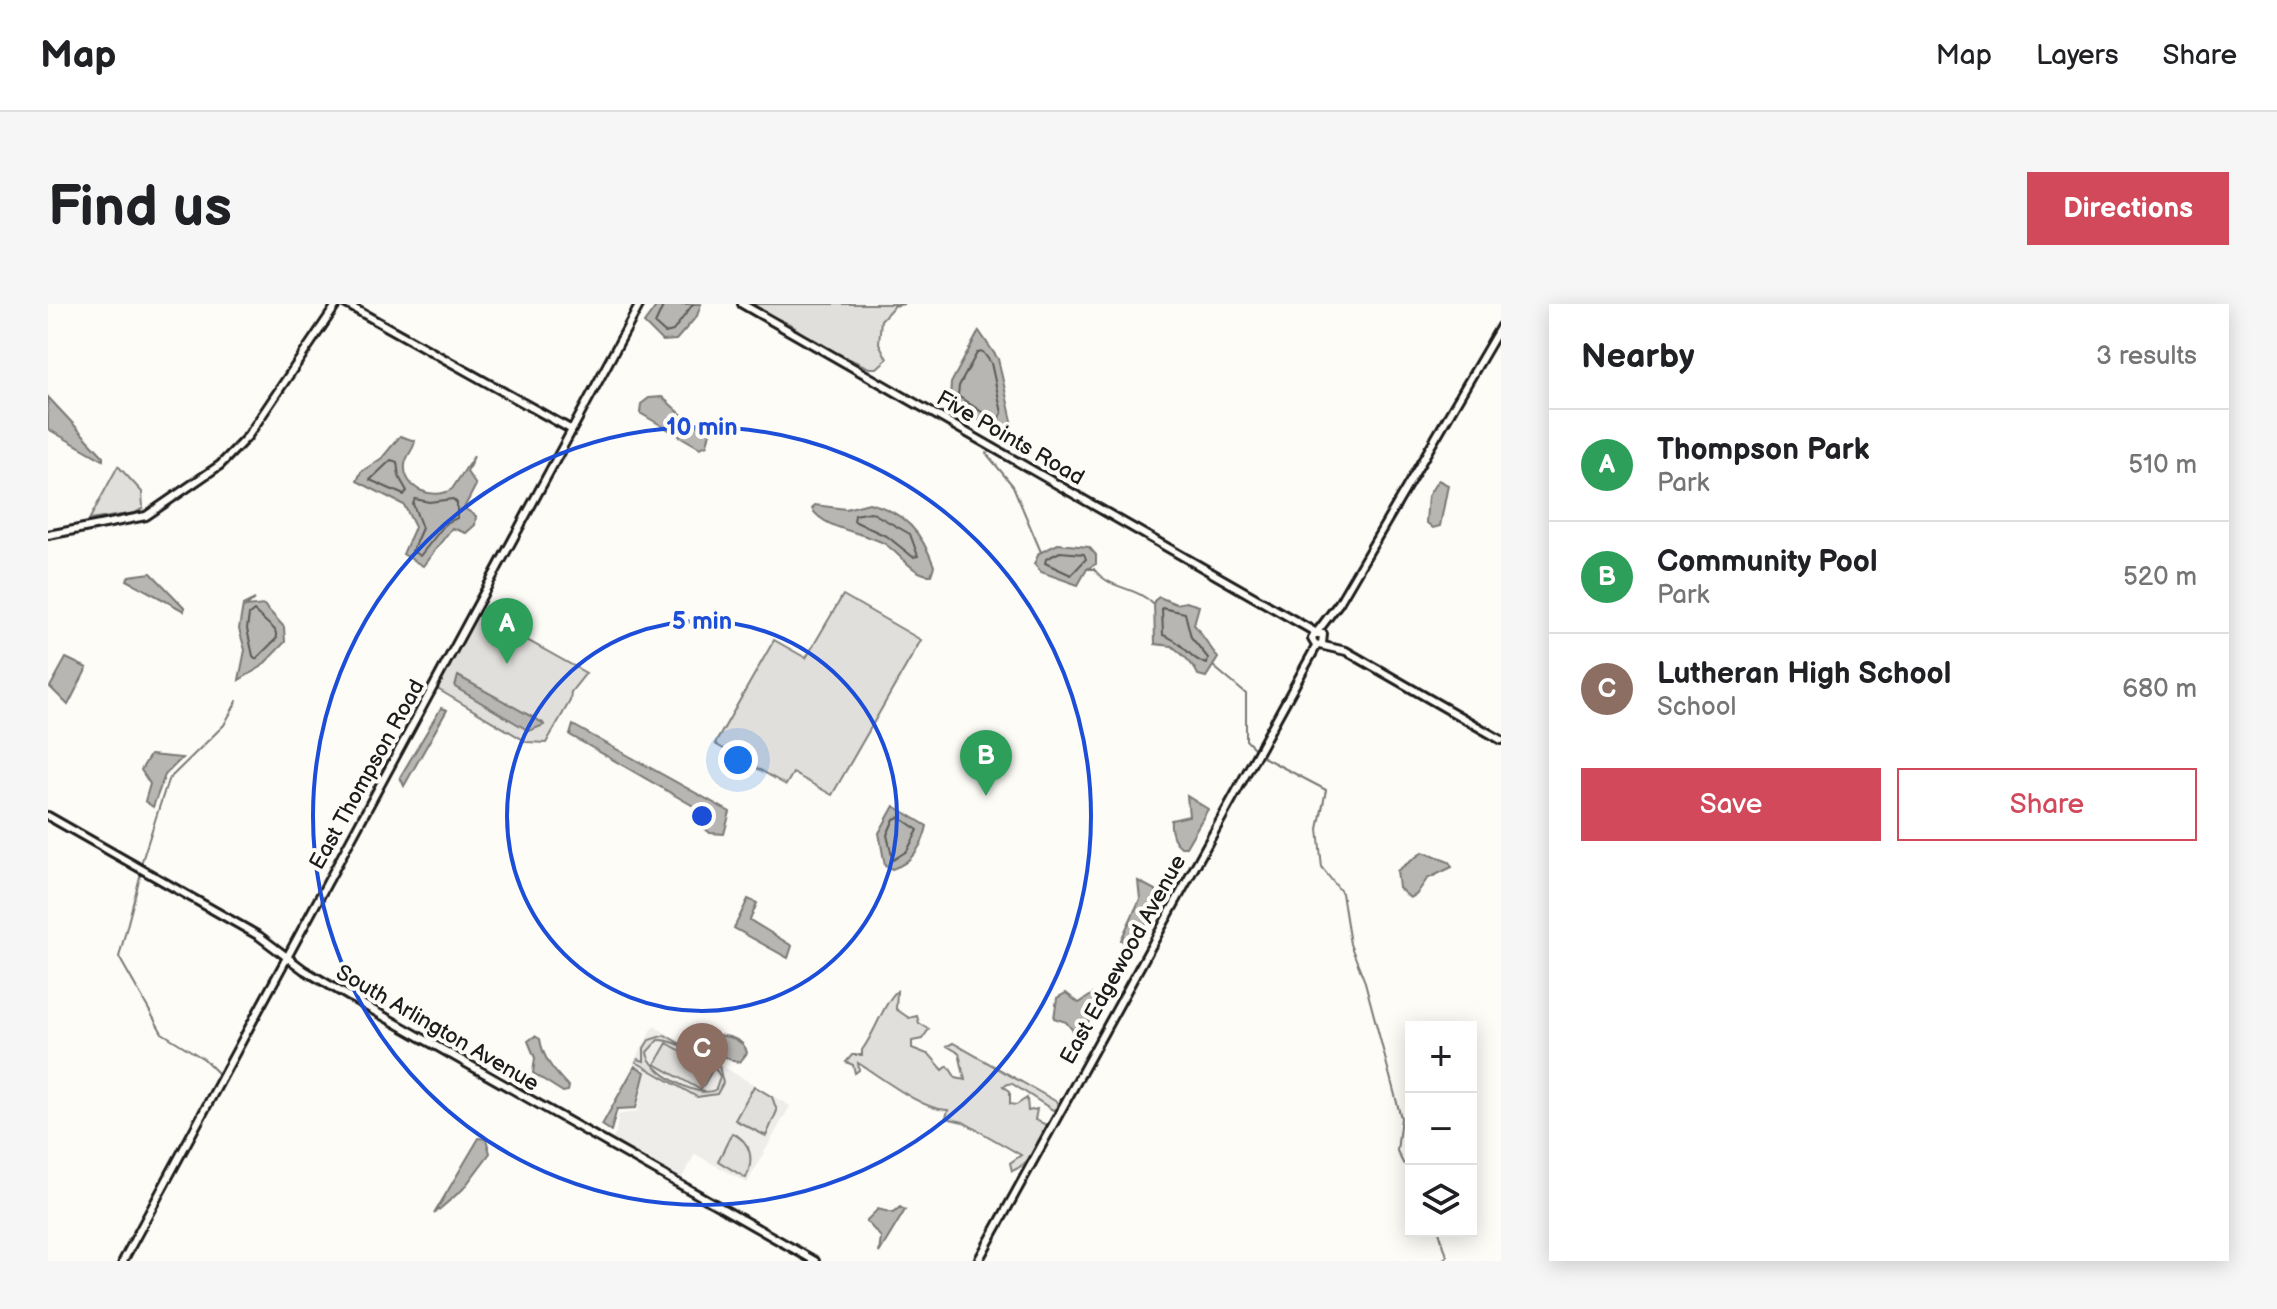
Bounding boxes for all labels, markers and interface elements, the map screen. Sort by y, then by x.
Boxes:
text: Map [40,33,116,78]
text: Map [1936,39,1992,72]
text: Layers [2036,39,2119,72]
text: Share [2163,39,2237,72]
button: Directions [2027,172,2229,245]
text: Find us [48,175,232,242]
text: Nearby [1581,336,1695,377]
text: 3 results [2096,341,2197,372]
street label: Five Points Road [931,385,1089,492]
text: 10 min [666,413,738,442]
text: Thompson Park [1657,432,1869,468]
text: A [1599,450,1615,481]
text: 510 m [2128,450,2197,481]
text: Park [1657,468,1709,499]
text: Community Pool [1657,544,1878,580]
text: B [1598,562,1616,593]
text: 520 m [2123,562,2197,593]
text: Park [1657,580,1709,611]
pin: A [481,598,533,664]
text: 5 min [672,607,732,636]
text: Lutheran High School [1657,656,1951,692]
text: C [1598,674,1616,705]
text: 680 m [2122,674,2197,705]
street label: East Thompson Road [304,675,431,874]
text: School [1657,692,1736,723]
pin: B [960,730,1012,796]
your location [718,740,758,780]
button: Save [1581,768,1881,841]
button: Share [1897,768,2197,841]
centre of rings [688,802,716,830]
street label: East Edgewood Avenue [1054,850,1192,1069]
street label: South Arlington Avenue [331,959,544,1097]
map controls [1405,1021,1477,1237]
button: + [1405,1021,1477,1093]
pin: C [676,1023,728,1089]
button: − [1405,1093,1477,1165]
button: layers [1405,1165,1477,1237]

